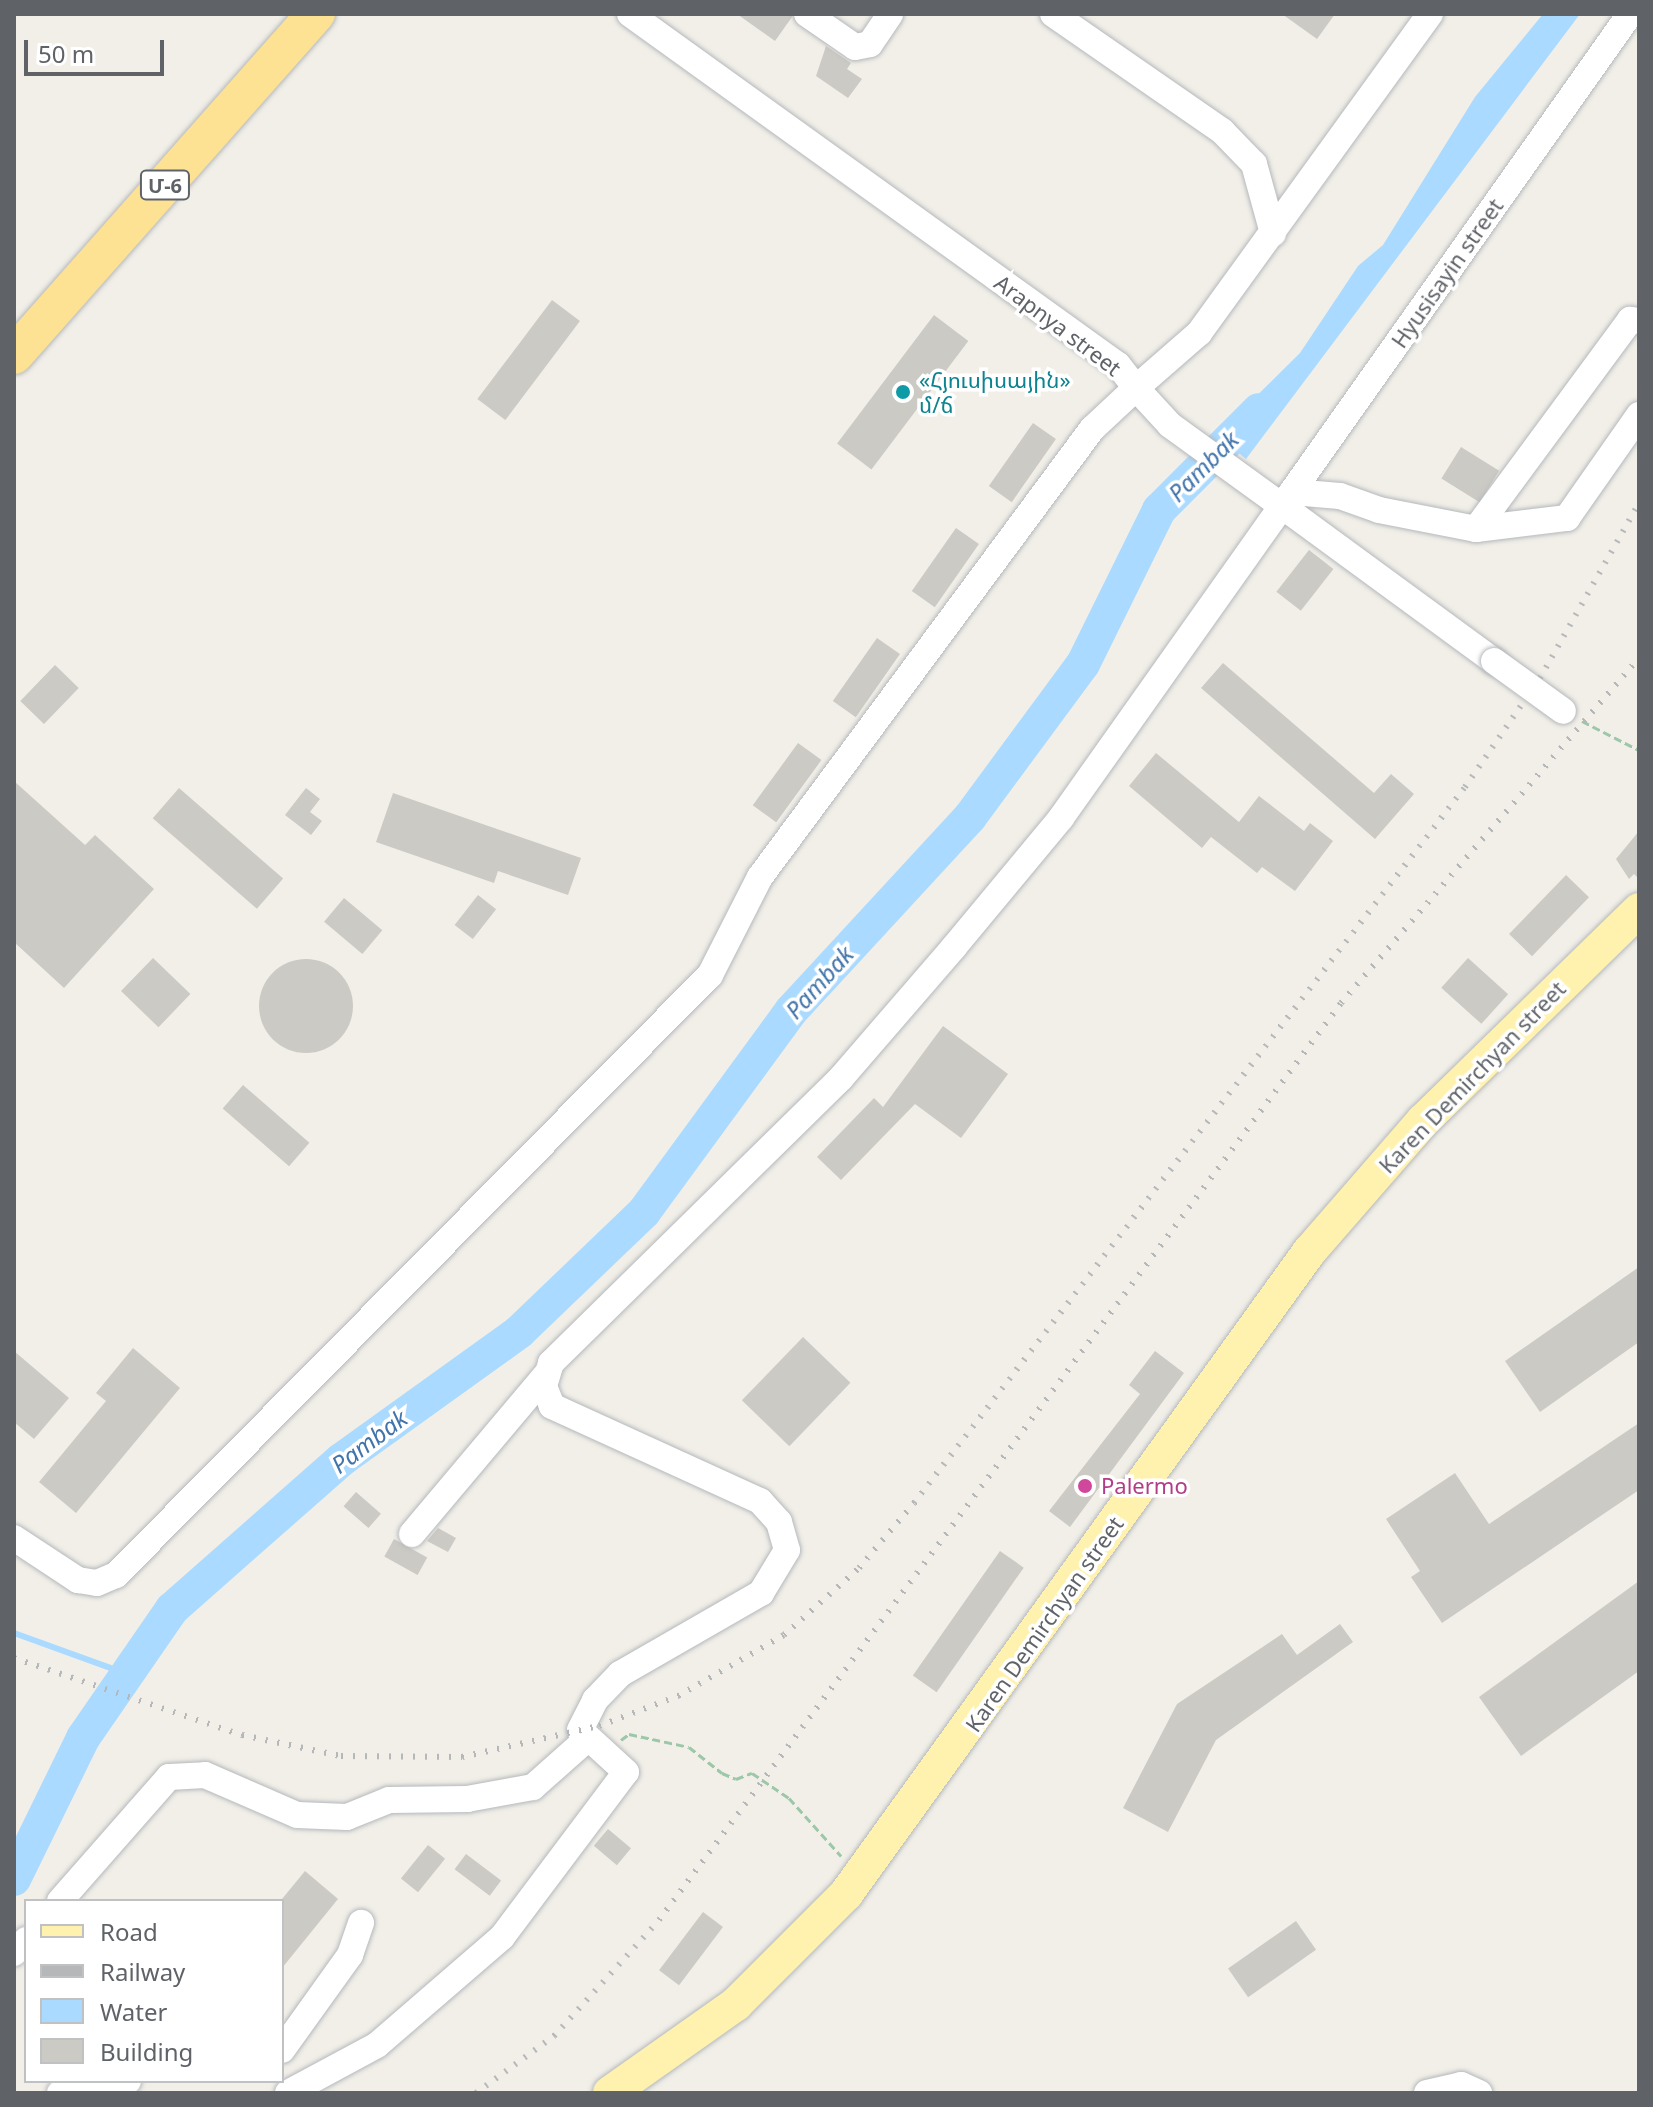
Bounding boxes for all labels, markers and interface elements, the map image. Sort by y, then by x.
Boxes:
scale bar [28,24,168,74]
text: 50 m [38,37,94,70]
road number: Մ-6 [139,169,191,201]
street label: Hyusisayin street [1386,193,1508,353]
street label: Arapnya street [990,269,1126,381]
place label: «Հյուսիսային» մ/ճ [919,366,1071,418]
marker: «Հյուսիսային» մ/ճ [894,383,912,401]
water label: Pambak [1162,425,1244,507]
water label: Pambak [779,940,859,1024]
street label: Karen Demirchyan street [1373,976,1571,1178]
water label: Pambak [325,1403,413,1479]
place label: Palermo [1101,1473,1188,1499]
marker: Palermo [1076,1477,1094,1495]
street label: Karen Demirchyan street [960,1511,1128,1737]
legend [24,1899,284,2083]
text: Road [100,1915,158,1948]
text: Railway [100,1955,185,1988]
text: Water [100,1995,167,2028]
text: Building [100,2035,193,2068]

